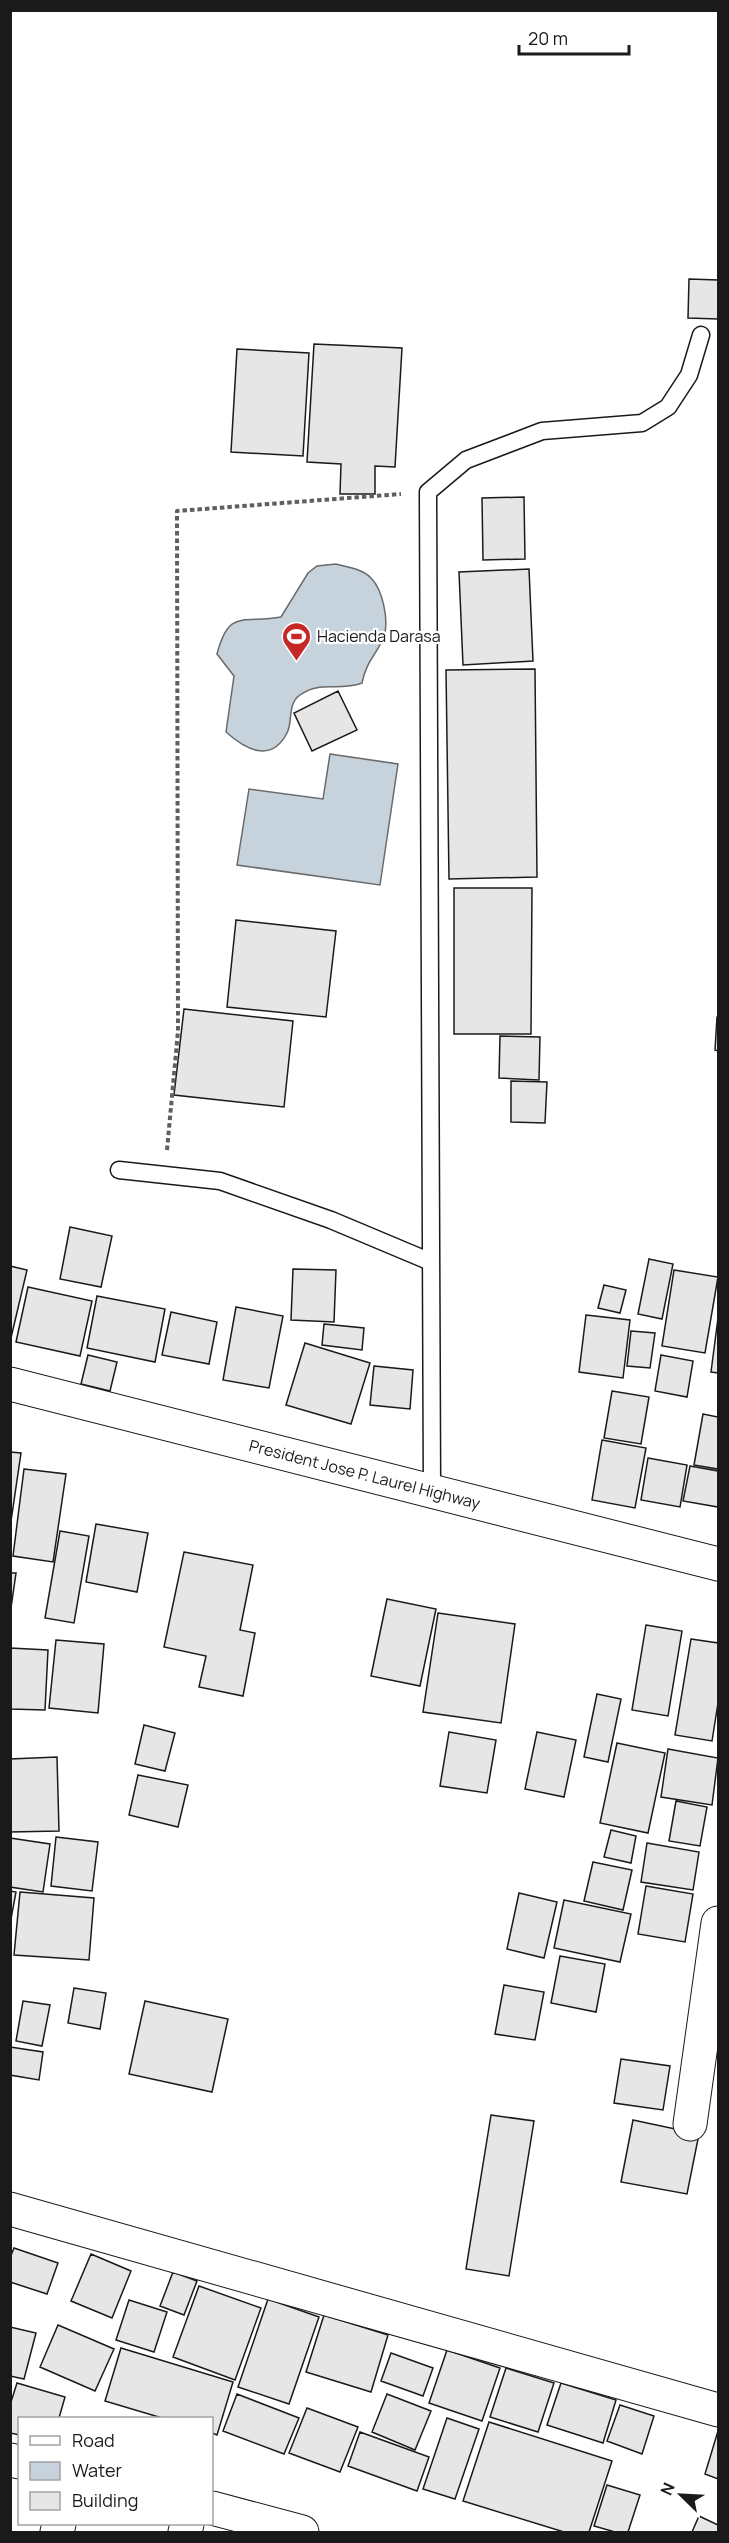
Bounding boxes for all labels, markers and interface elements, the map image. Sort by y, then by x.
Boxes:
scale bar [519,18,628,56]
text: 20 m [528,26,568,50]
sports icon: Hacienda Darasa [280,620,312,662]
place label: Hacienda Darasa [317,625,441,647]
street label: President Jose P. Laurel Highway [247,1434,483,1514]
legend [18,2417,213,2525]
text: Road [72,2428,115,2452]
text: Water [72,2458,122,2482]
north arrow [651,2465,711,2525]
text: N [655,2479,680,2499]
text: Building [72,2488,138,2512]

